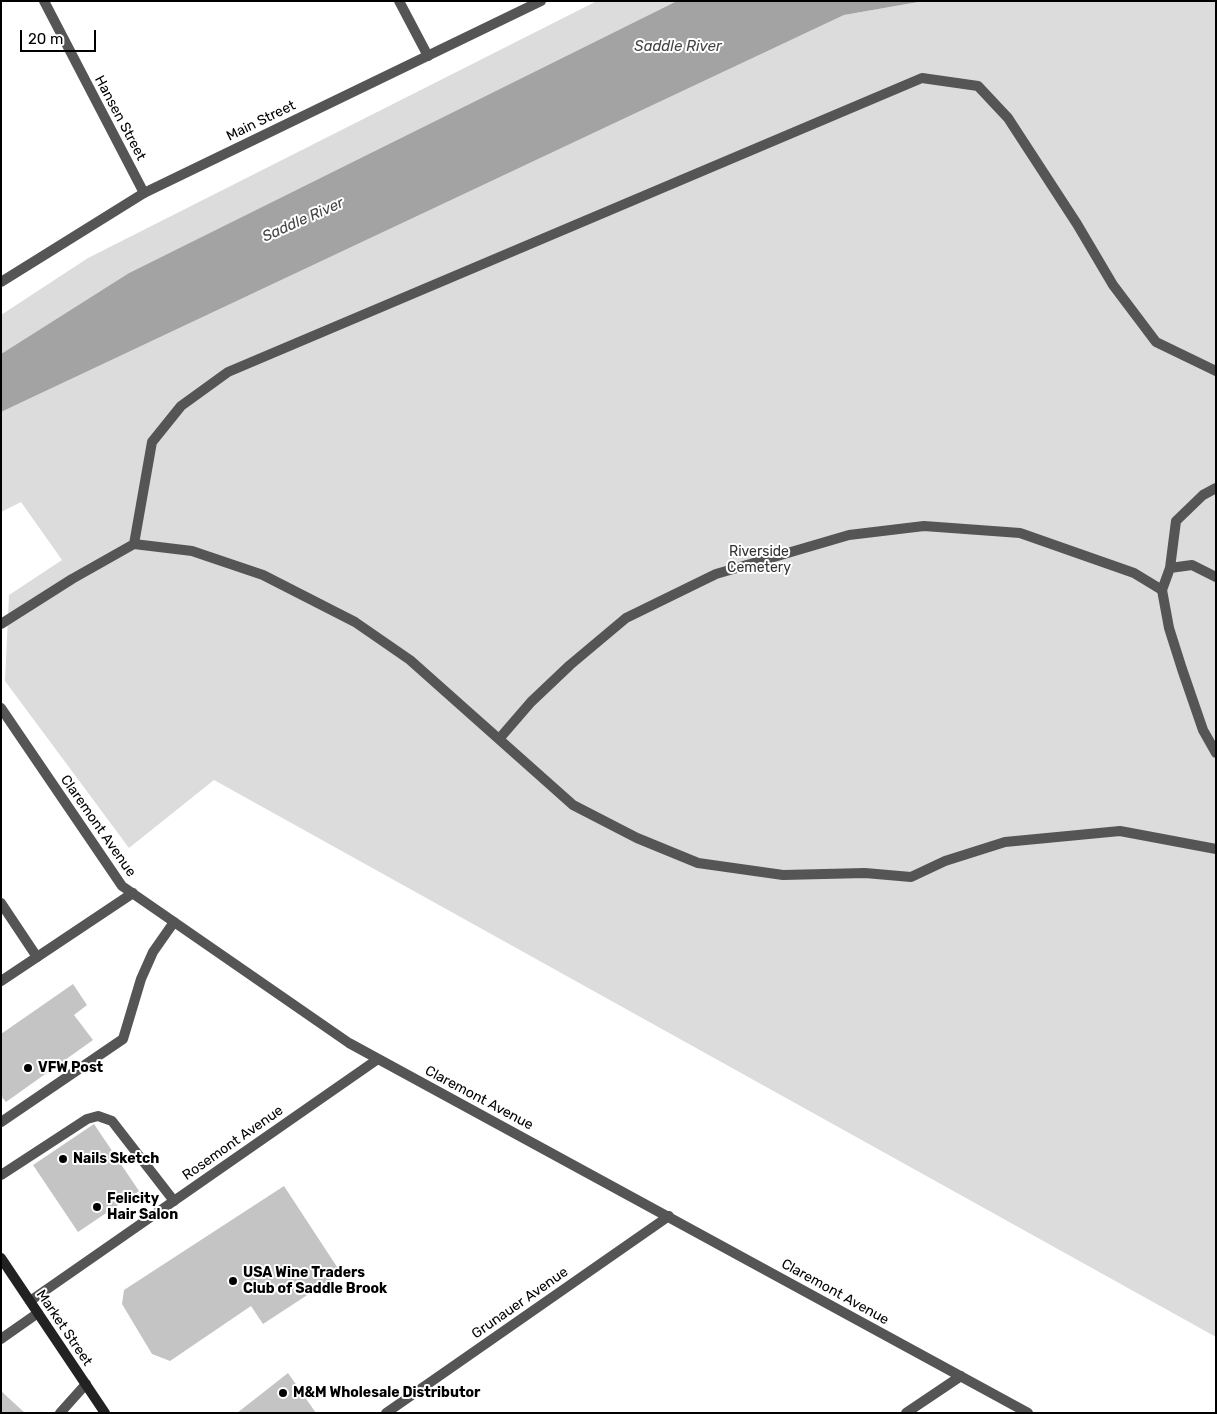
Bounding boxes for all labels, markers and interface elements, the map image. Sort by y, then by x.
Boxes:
scale bar [22,20,99,52]
text: 20 m [28,30,63,48]
water label: Saddle River [634,38,722,56]
street label: Hansen Street [91,73,149,163]
street label: Main Street [224,97,298,145]
water label: Saddle River [259,194,347,246]
park label: Riverside Cemetery [727,544,791,576]
street label: Claremont Avenue [57,772,139,880]
place label: VFW Post [38,1060,103,1076]
marker: VFW Post [22,1062,34,1074]
street label: Claremont Avenue [422,1062,536,1134]
street label: Rosemont Avenue [179,1102,287,1184]
place label: Nails Sketch [73,1151,159,1167]
marker: Nails Sketch [57,1153,69,1165]
place label: Felicity Hair Salon [107,1191,178,1224]
marker: Felicity Hair Salon [91,1201,103,1213]
street label: Claremont Avenue [778,1255,892,1329]
street label: Grunauer Avenue [469,1264,571,1342]
place label: USA Wine Traders Club of Saddle Brook [243,1265,387,1298]
marker: USA Wine Traders Club of Saddle Brook [227,1275,239,1287]
street label: Market Street [32,1287,96,1369]
place label: M&M Wholesale Distributor [293,1385,480,1401]
marker: M&M Wholesale Distributor [277,1387,289,1399]

